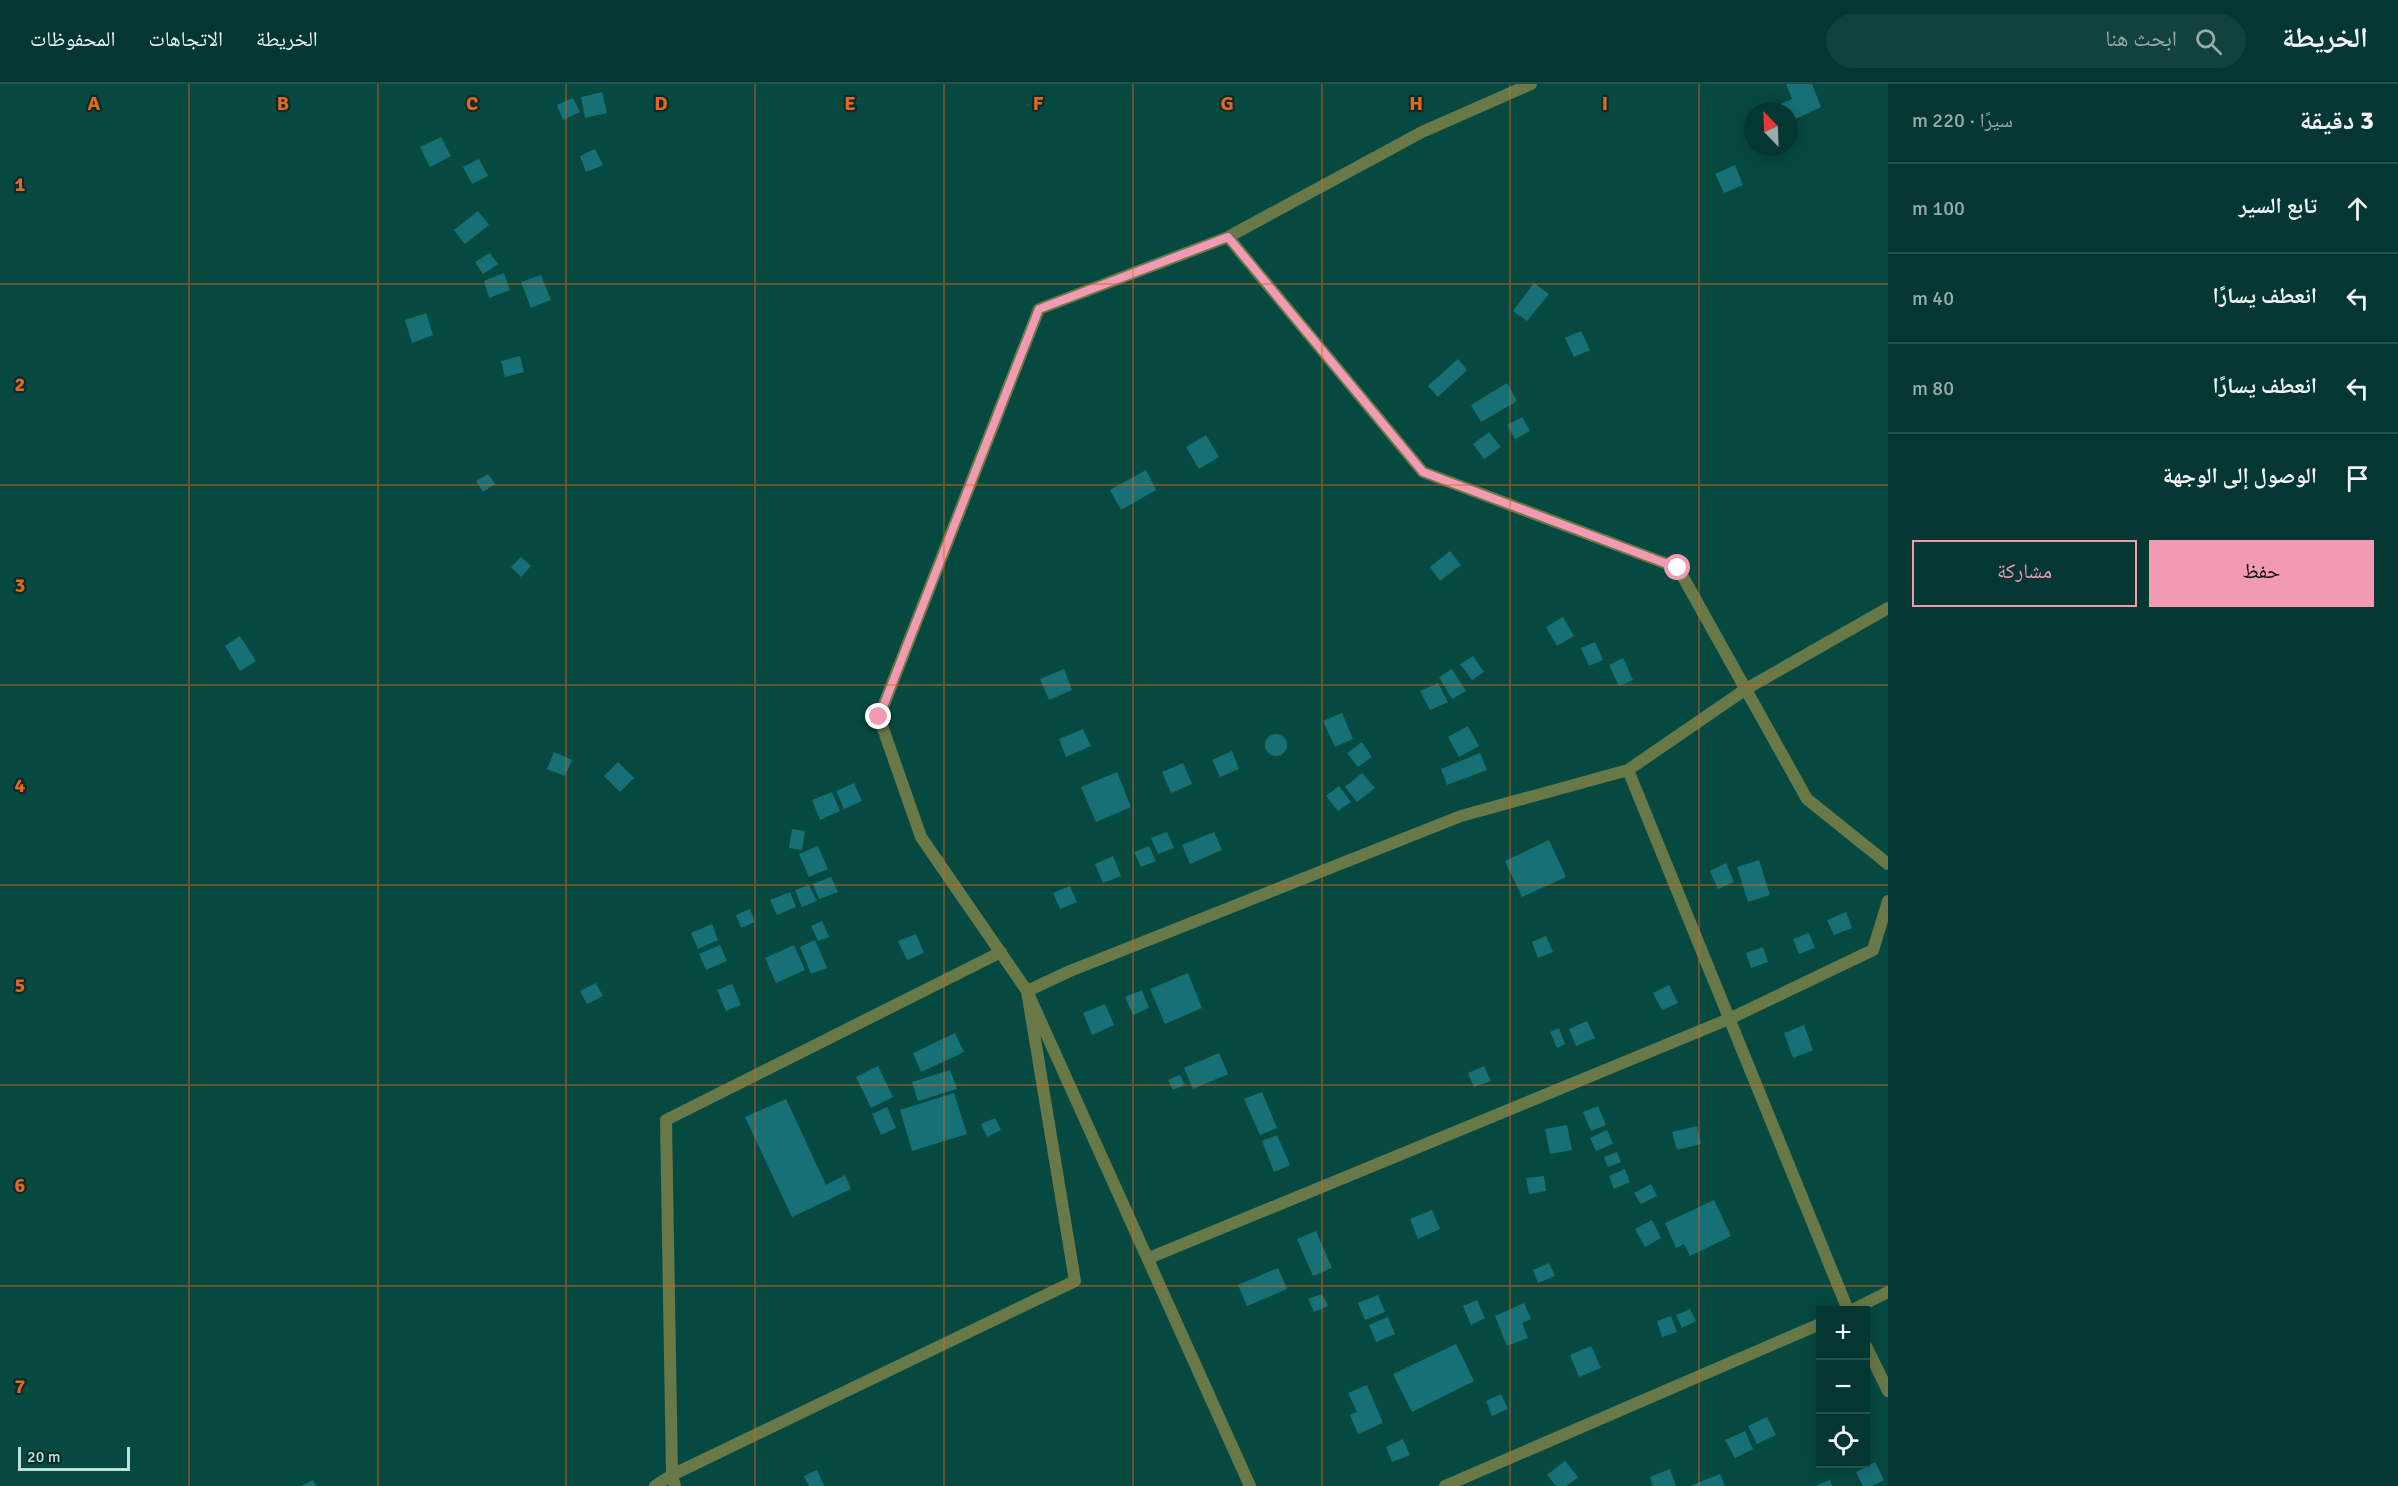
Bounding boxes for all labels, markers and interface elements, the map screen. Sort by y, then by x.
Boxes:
search box [1826,14,2246,68]
text: الخريطة [2282,21,2368,55]
text: ابحث هنا [2105,25,2177,52]
icon: search [2192,25,2225,58]
text: المحفوظات [30,26,115,52]
text: الاتجاهات [148,26,223,52]
text: الخريطة [256,26,318,52]
text: A [88,91,101,116]
text: B [277,91,289,116]
text: C [466,91,478,116]
text: D [654,91,668,116]
text: E [844,91,856,116]
text: F [1033,91,1044,116]
text: G [1220,91,1234,116]
text: H [1409,91,1423,116]
text: I [1602,91,1608,116]
north arrow [1744,102,1798,156]
text: 3 دقيقة [2300,105,2374,137]
text: سيرًا · 220 m [1912,108,2013,133]
text: 1 [15,172,26,197]
text: تابع السير [2239,192,2317,219]
icon: ahead [2341,192,2374,225]
text: 100 m [1912,196,1965,221]
text: انعطف يسارًا [2212,282,2317,309]
icon: left [2341,282,2374,315]
text: 40 m [1912,286,1954,311]
text: 2 [15,372,25,397]
text: انعطف يسارًا [2212,372,2317,399]
icon: left [2341,372,2374,405]
text: 80 m [1912,376,1954,401]
text: الوصول إلى الوجهة [2163,462,2317,489]
icon: arrive [2341,462,2374,495]
button: مشاركة [1912,540,2137,607]
button: حفظ [2149,540,2374,607]
route start [1664,554,1690,580]
text: 3 [15,573,25,598]
route end [865,703,891,729]
text: 4 [15,773,26,798]
text: 5 [15,973,25,998]
text: 6 [15,1173,26,1198]
map controls [1816,1306,1870,1468]
button: + [1816,1306,1870,1360]
button: − [1816,1360,1870,1414]
text: 7 [15,1374,26,1399]
button: locate [1816,1414,1870,1468]
scale bar [18,1444,130,1472]
text: 20 m [27,1447,61,1467]

